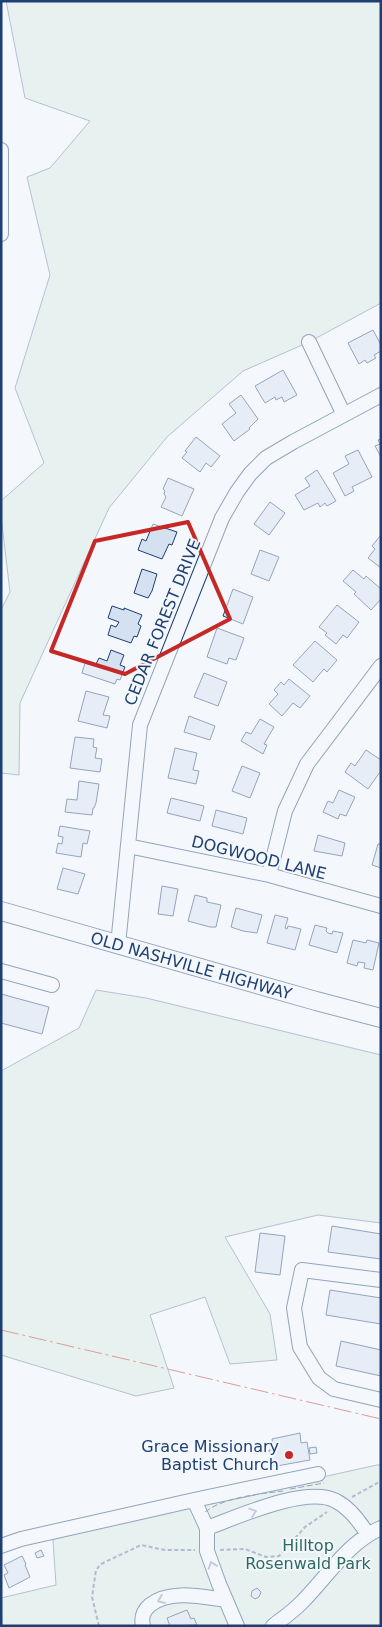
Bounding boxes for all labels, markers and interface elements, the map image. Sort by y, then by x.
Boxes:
street label: CEDAR FOREST DRIVE [120,536,205,708]
street label: DOGWOOD LANE [190,832,328,883]
street label: OLD NASHVILLE HIGHWAY [88,928,294,1004]
place label: Grace Missionary Baptist Church [141,1437,279,1474]
marker: Grace Missionary Baptist Church [283,1449,295,1461]
one-way arrow [248,1508,257,1518]
park label: Hilltop Rosenwald Park [245,1536,372,1573]
one-way arrow [208,1561,218,1569]
one-way arrow [157,1594,166,1604]

